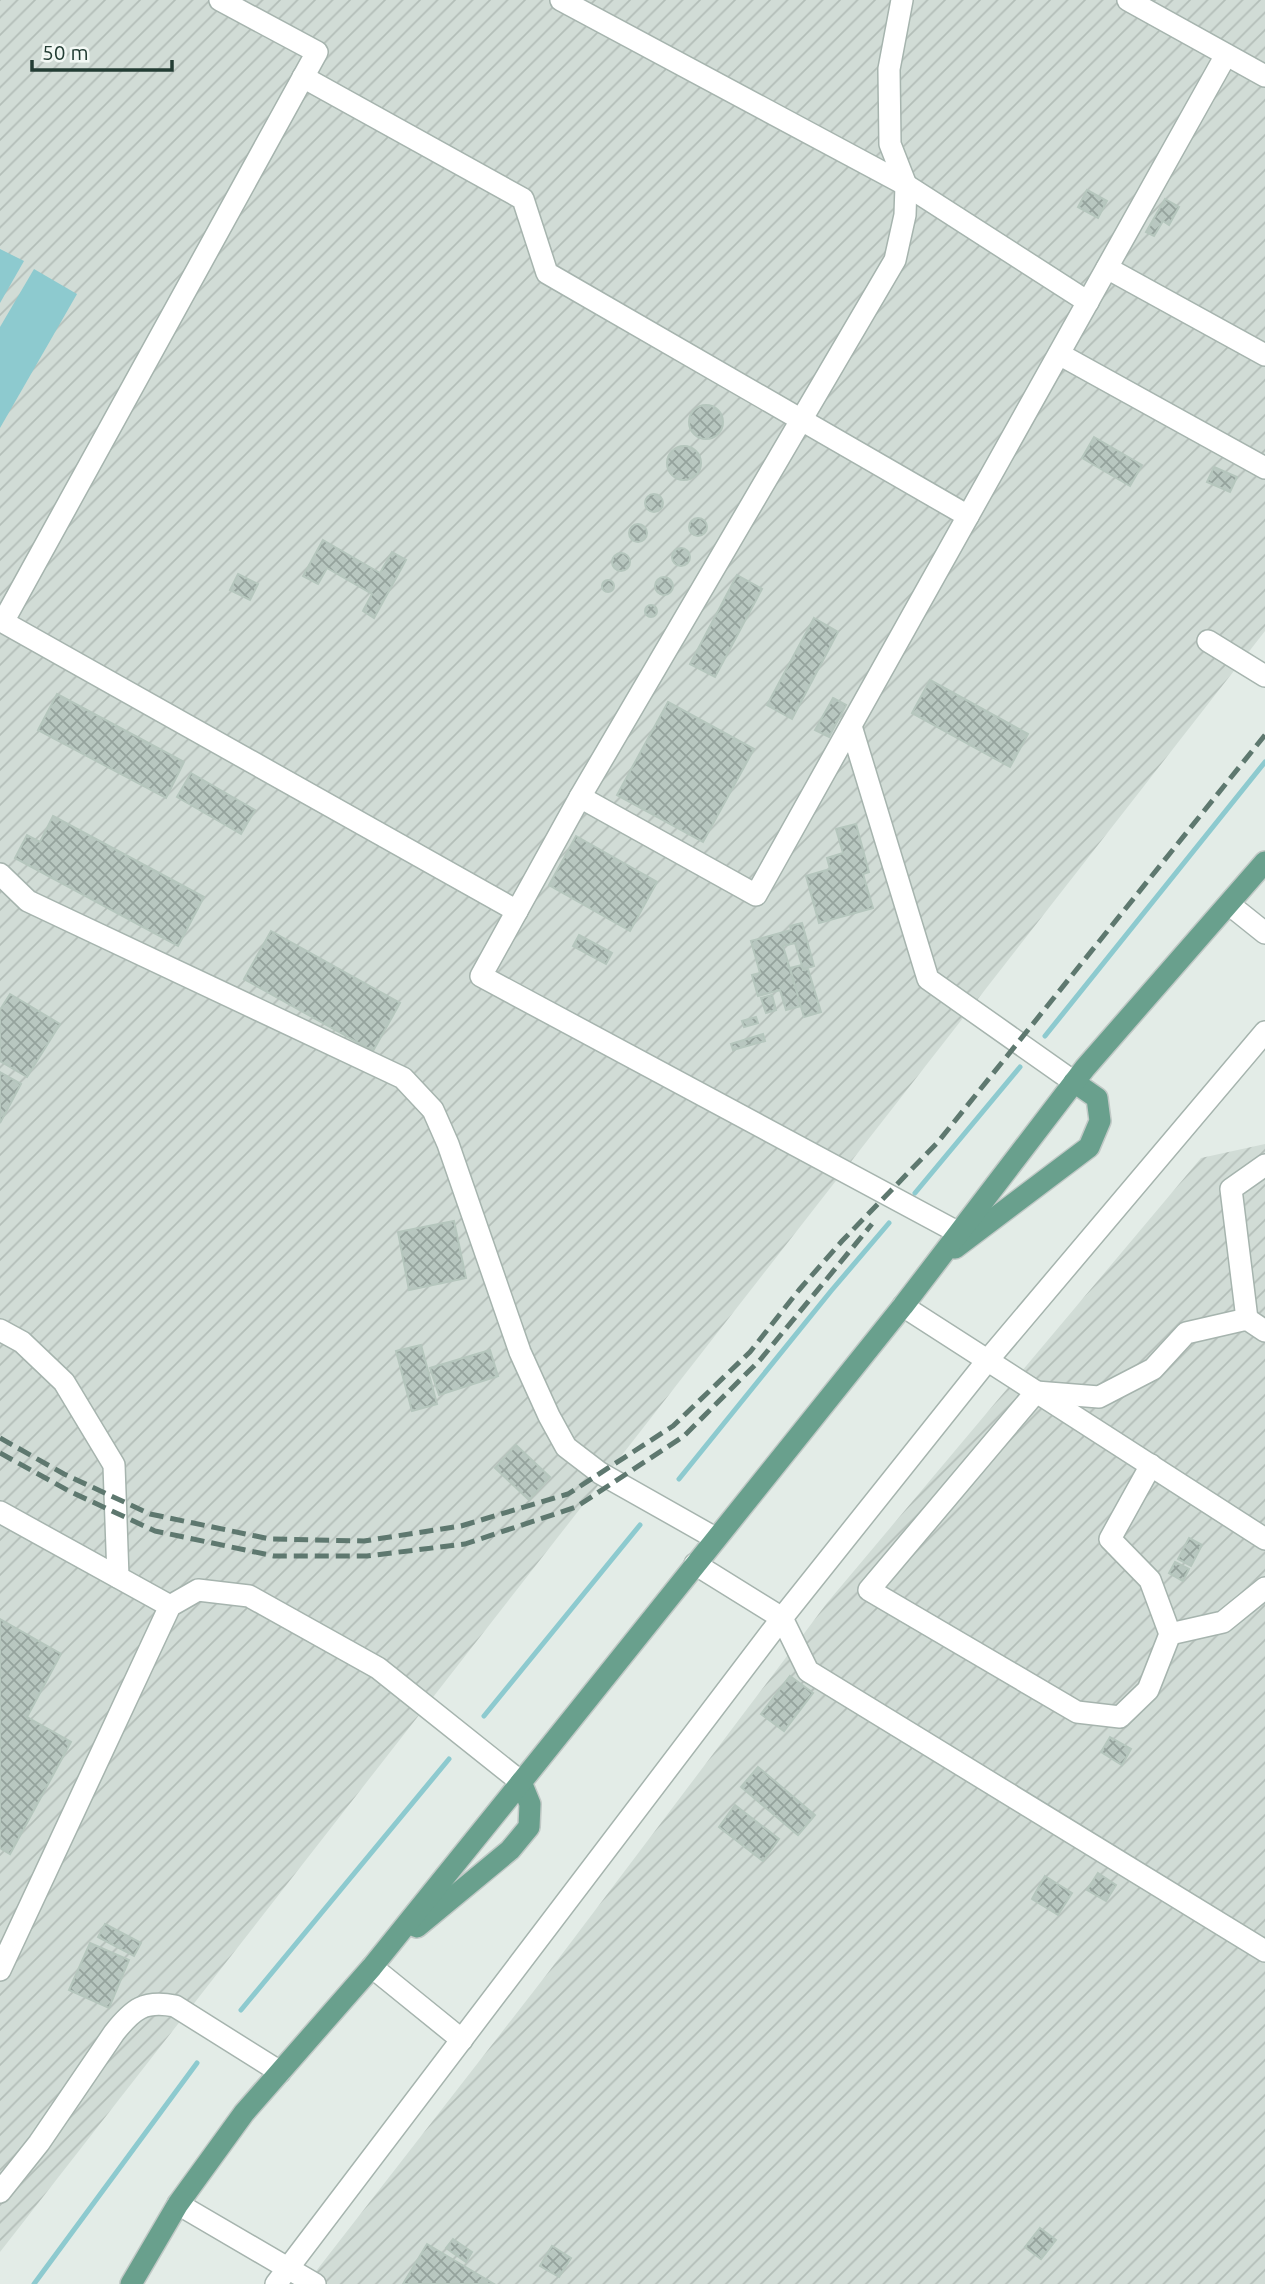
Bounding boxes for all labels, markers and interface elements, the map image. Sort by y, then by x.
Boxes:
scale bar [32,28,172,72]
text: 50 m [42,40,89,64]

